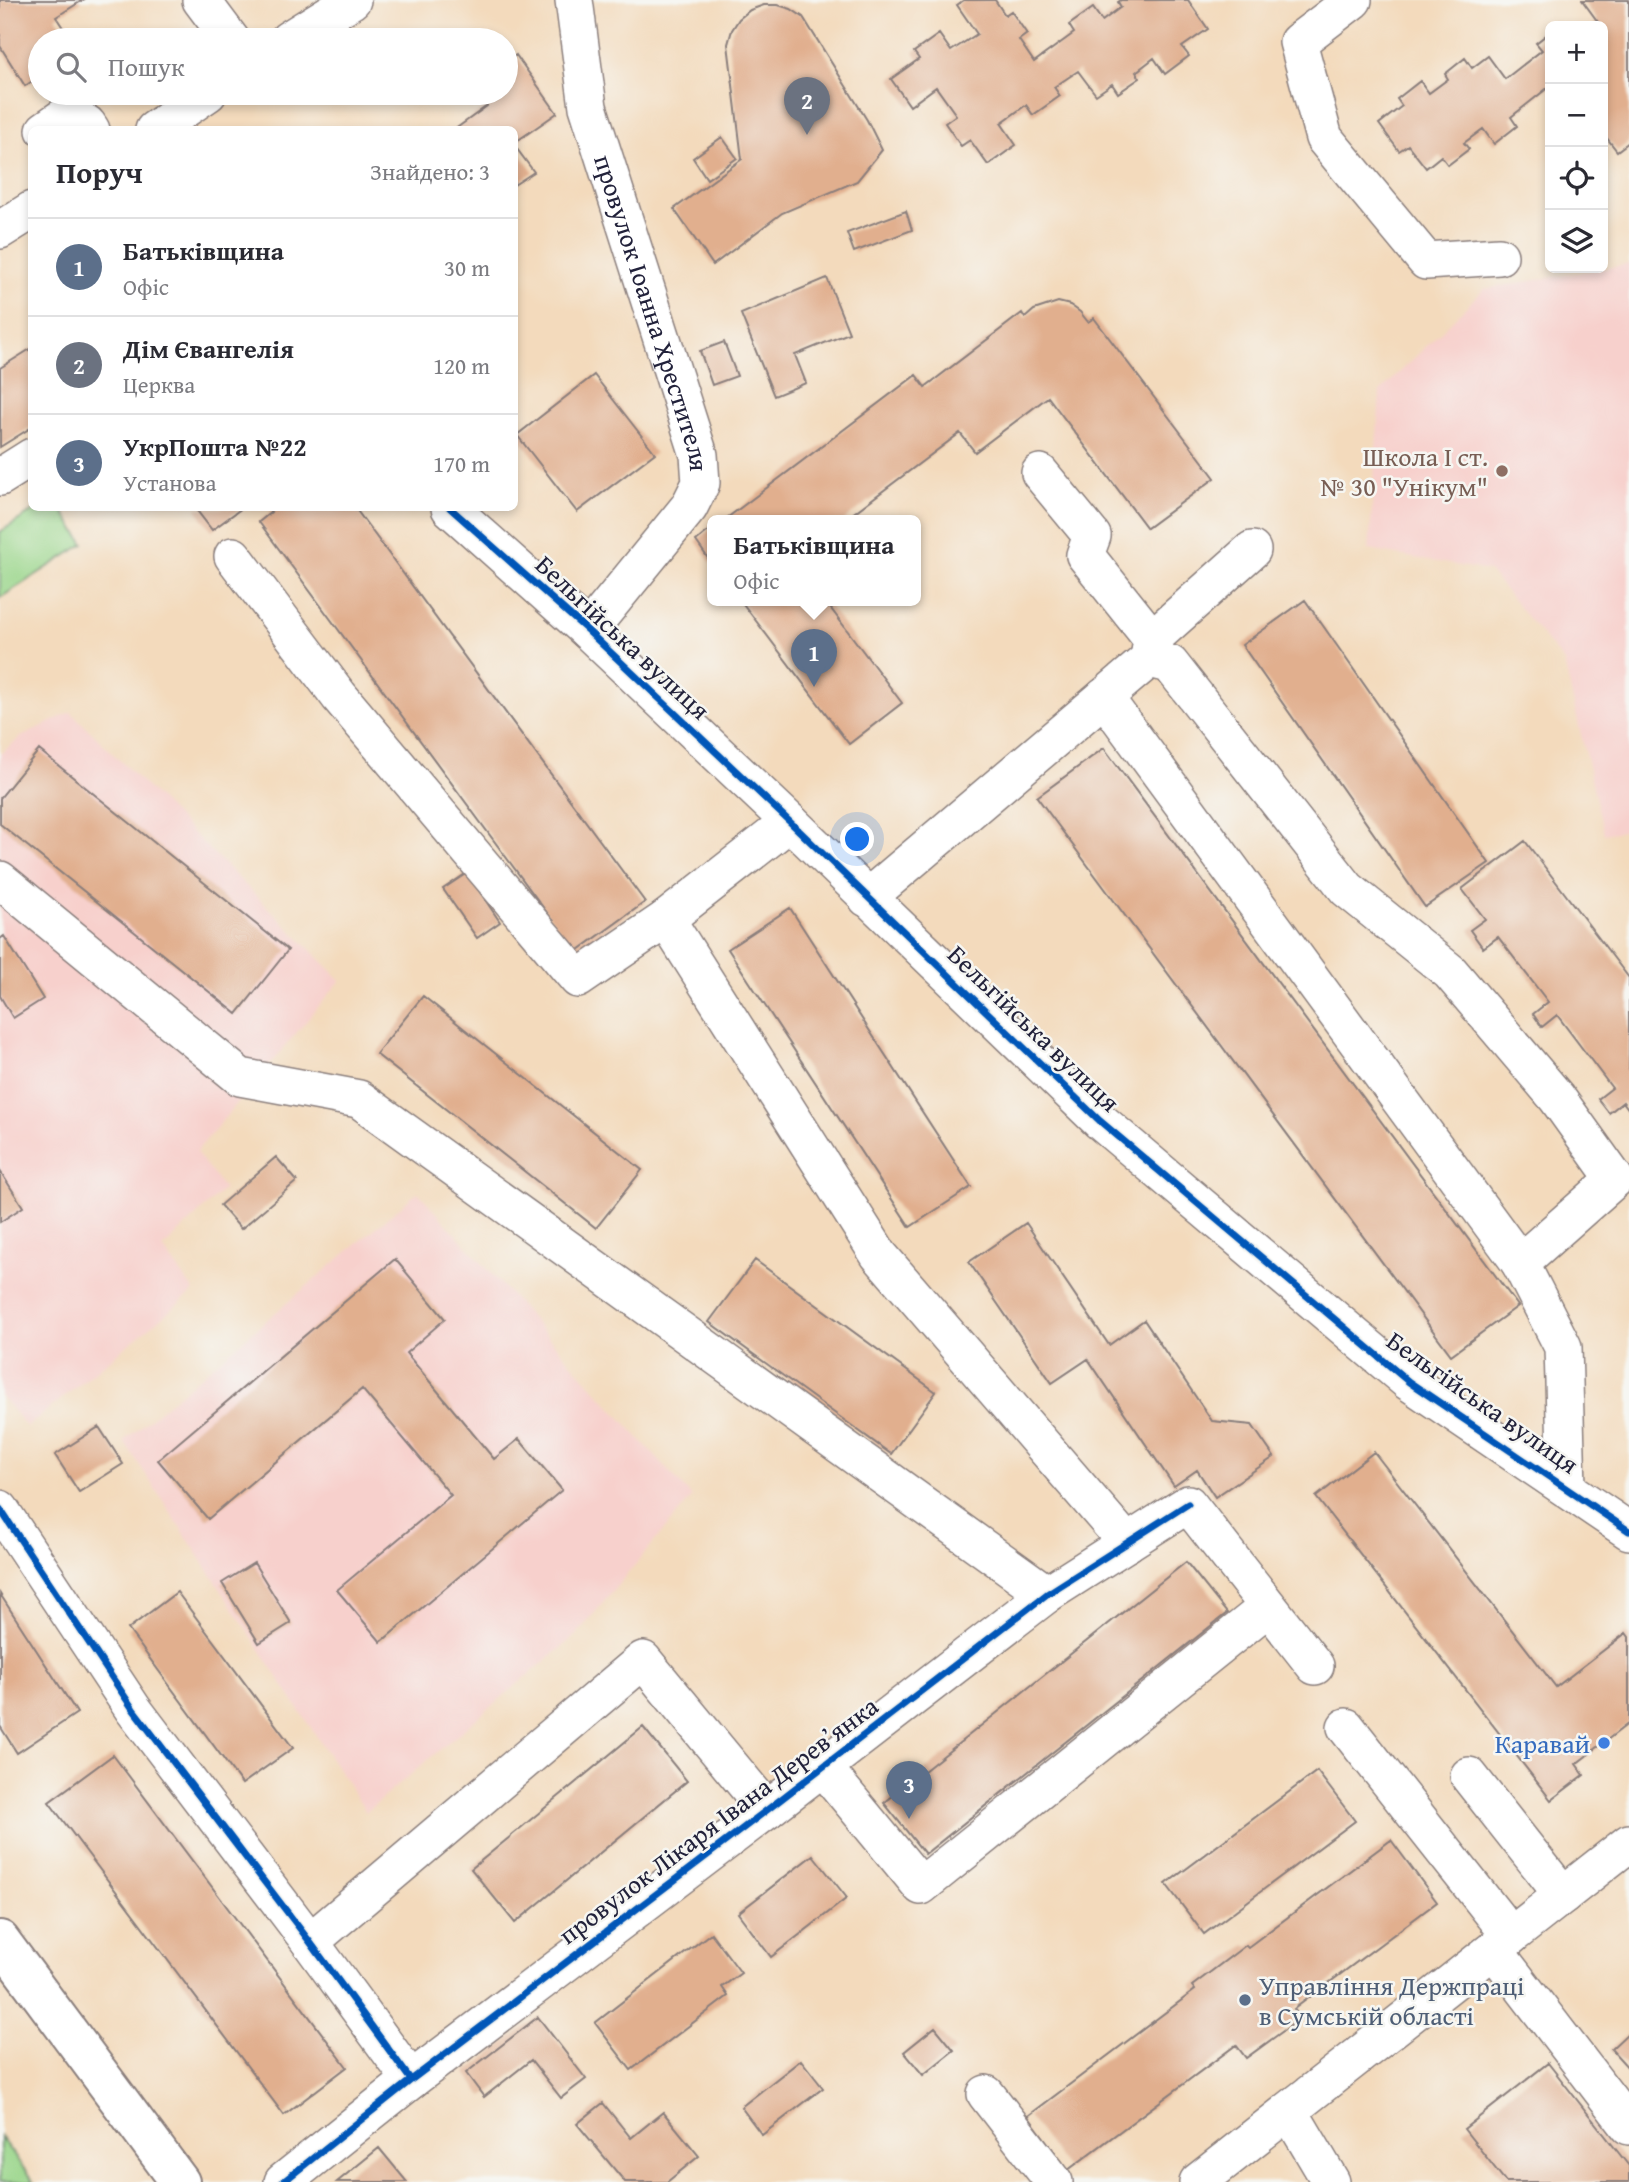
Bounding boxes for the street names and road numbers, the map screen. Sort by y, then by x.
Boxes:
street label: провулок Іоанна Хрестителя [585,149,720,473]
street label: Бельгійська вулиця [527,546,719,728]
street label: Бельгійська вулиця [939,935,1129,1121]
street label: Бельгійська вулиця [1379,1321,1587,1483]
street label: провулок Лікаря Івана Деревʼянка [550,1686,887,1953]

